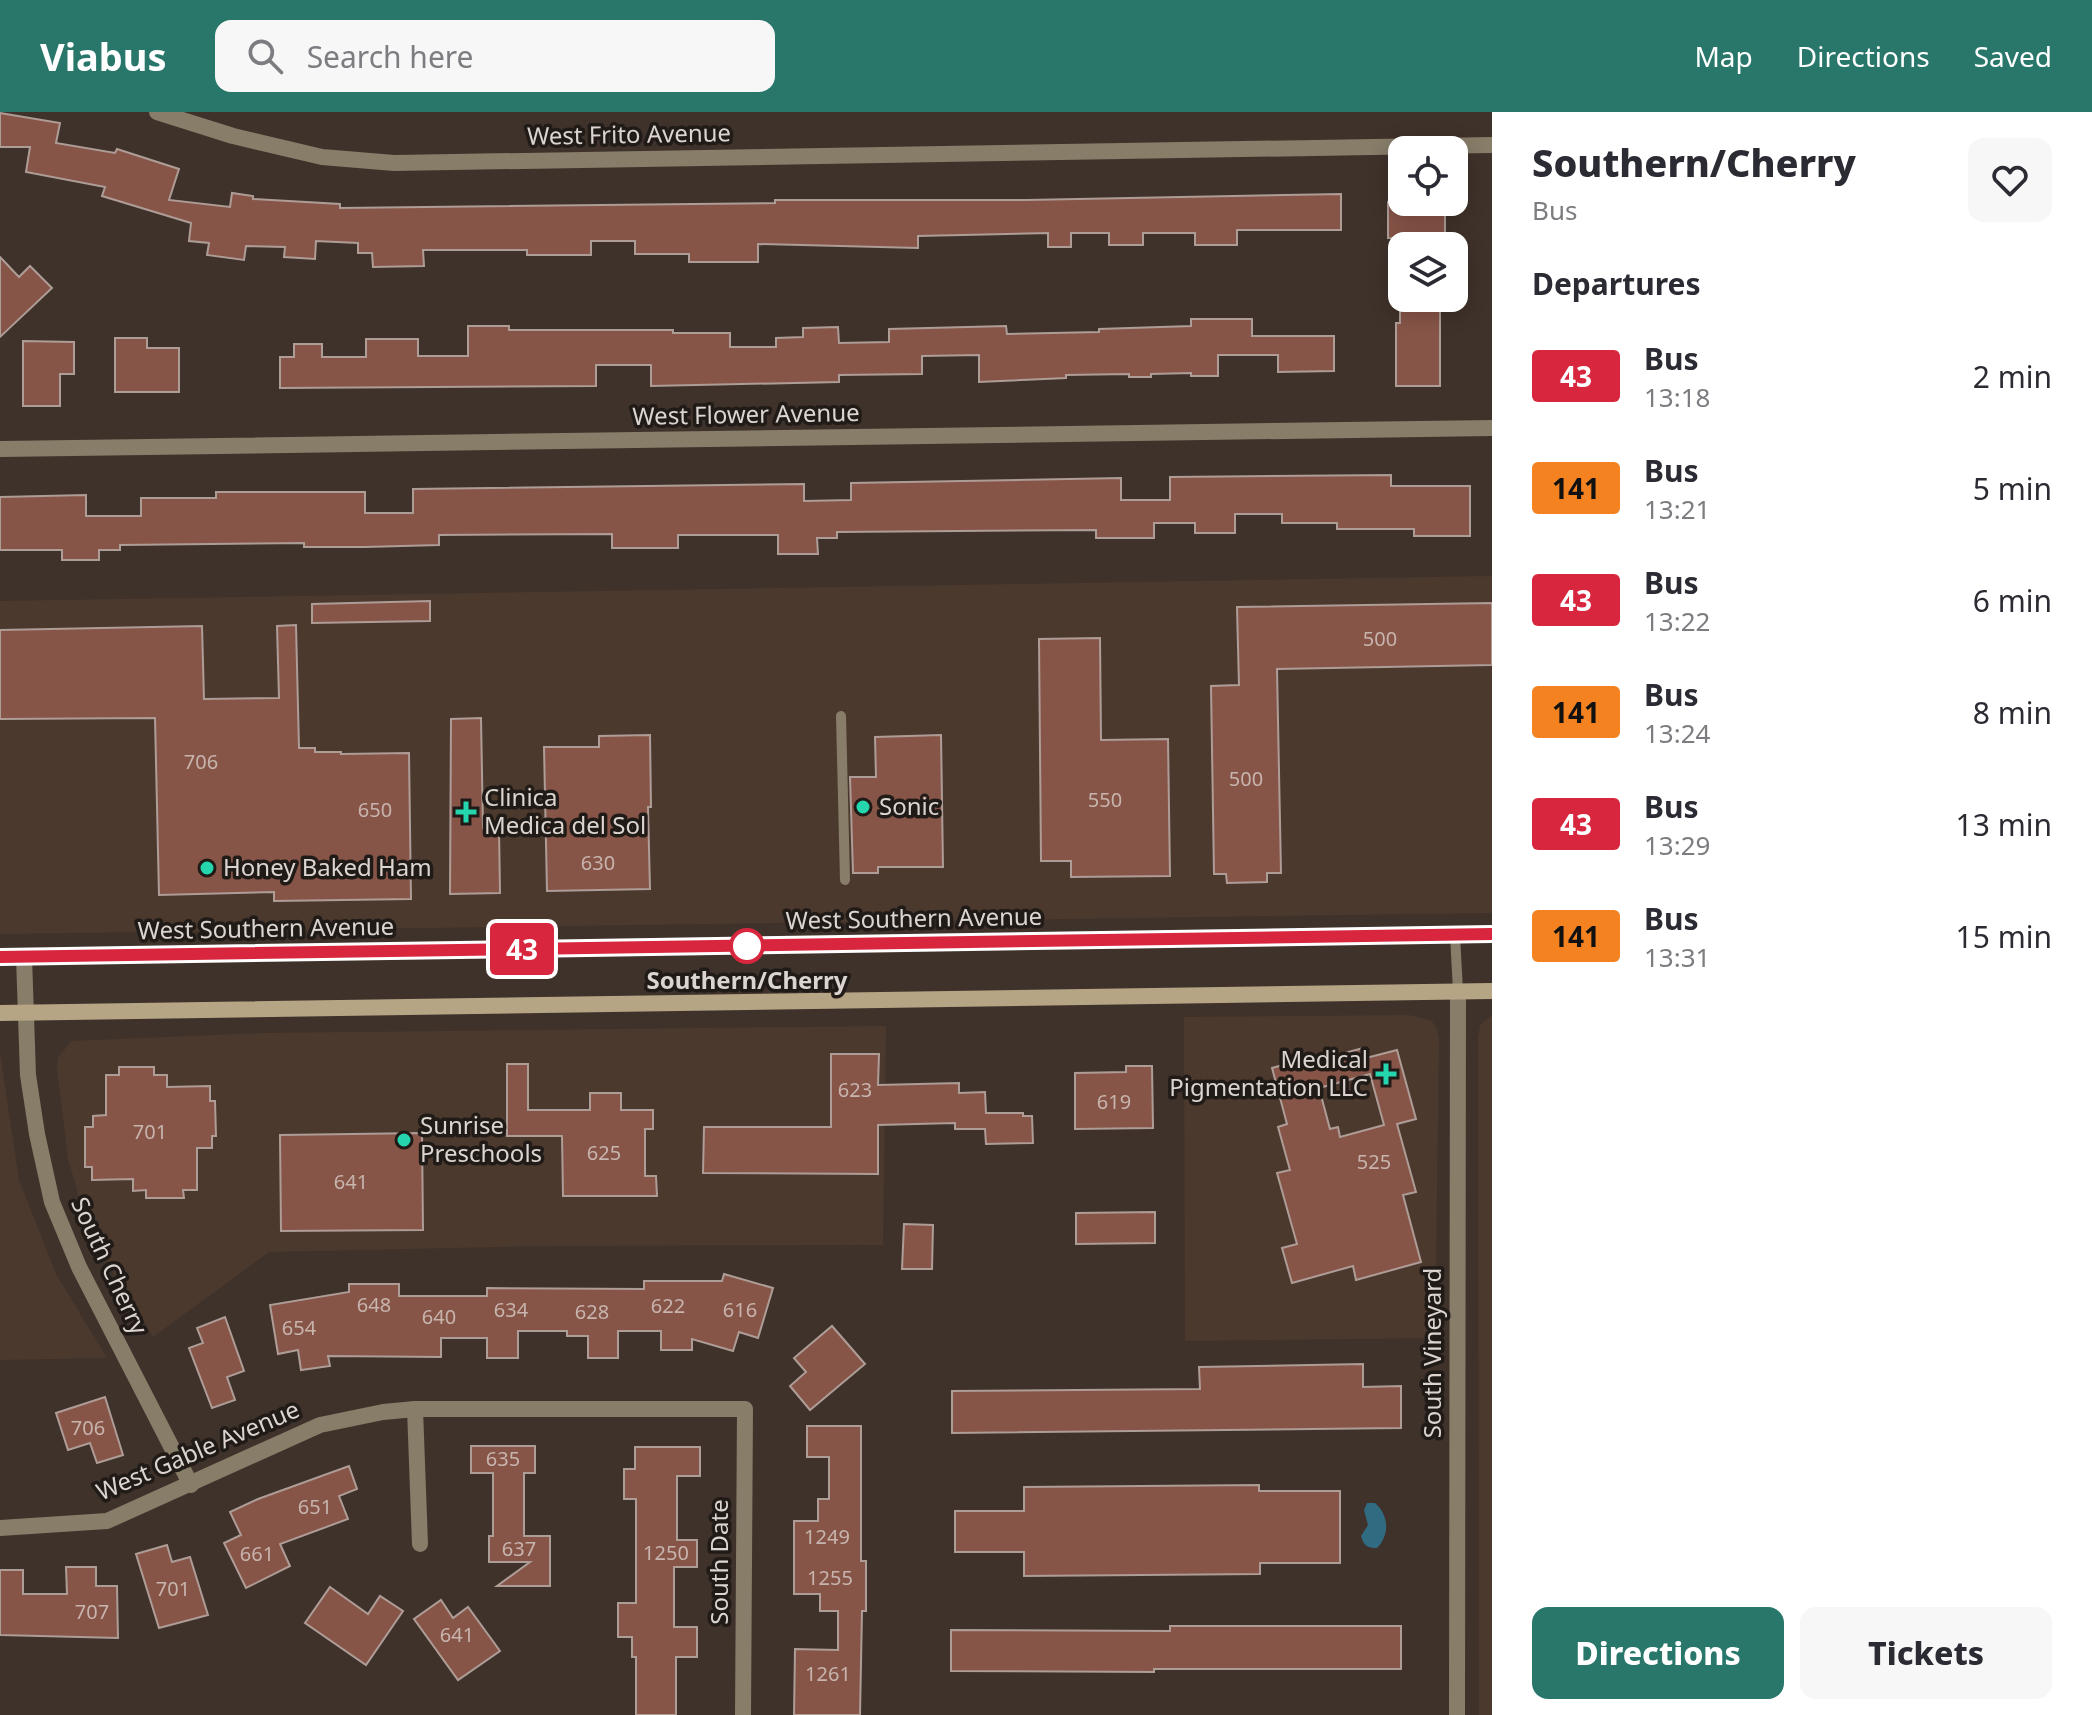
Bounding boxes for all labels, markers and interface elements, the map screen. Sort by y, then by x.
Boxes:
search box [215,20,775,92]
text: Viabus [40,30,167,82]
icon: search [243,34,287,78]
text: Search here [307,36,474,77]
text: Map [1694,37,1753,75]
text: Directions [1797,37,1930,75]
text: Saved [1974,37,2052,75]
street label: West Frito Avenue [527,115,731,152]
map controls [1388,136,1468,312]
button: locate [1388,136,1468,216]
text: Southern/Cherry [1532,136,1856,188]
button: heart [1968,138,2052,222]
text: Bus [1532,192,1577,228]
button: layers [1388,232,1468,312]
text: Departures [1532,263,1701,304]
text: Bus [1644,338,1699,379]
text: 2 min [1973,356,2052,397]
text: 43 [1560,357,1592,395]
text: 13:18 [1644,379,1710,415]
street label: West Flower Avenue [632,395,860,432]
text: Bus [1644,450,1699,491]
text: 5 min [1973,468,2052,509]
text: 141 [1552,469,1600,507]
text: 13:21 [1644,491,1710,527]
text: Bus [1644,562,1699,603]
text: 6 min [1973,580,2052,621]
text: 43 [1560,581,1592,619]
text: 13:22 [1644,603,1710,639]
house number: 500 [1363,625,1397,652]
text: Bus [1644,674,1699,715]
text: 8 min [1973,692,2052,733]
text: 141 [1552,693,1600,731]
text: 13:24 [1644,715,1710,751]
house number: 706 [184,748,218,775]
house number: 500 [1229,765,1263,792]
place label: Clinica Medica del Sol [484,780,646,841]
house number: 550 [1088,786,1122,813]
text: Bus [1644,786,1699,827]
place label: Sonic [879,789,939,822]
house number: 650 [358,796,392,823]
marker: Sonic [854,798,872,816]
marker: Clinica Medica del Sol [455,801,477,823]
text: 13 min [1956,804,2052,845]
text: 43 [1560,805,1592,843]
text: 13:29 [1644,827,1710,863]
house number: 630 [581,849,615,876]
place label: Honey Baked Ham [223,850,432,883]
marker: Honey Baked Ham [198,859,216,877]
text: Bus [1644,898,1699,939]
street label: West Southern Avenue [785,899,1043,936]
street label: West Southern Avenue [137,909,395,946]
text: 15 min [1956,916,2052,957]
text: 141 [1552,917,1600,955]
line badge: 43 [486,923,558,975]
marker: Southern/Cherry [730,929,764,963]
text: 43 [506,930,538,968]
text: 13:31 [1644,939,1710,975]
place label: Southern/Cherry [647,963,848,996]
place label: Medical Pigmentation LLC [1169,1042,1368,1103]
marker: Medical Pigmentation LLC [1375,1063,1397,1085]
house number: 623 [838,1076,872,1103]
house number: 619 [1097,1088,1131,1115]
place label: Sunrise Preschools [420,1108,542,1169]
house number: 701 [133,1118,167,1145]
marker: Sunrise Preschools [395,1131,413,1149]
house number: 625 [587,1139,621,1166]
house number: 525 [1357,1148,1391,1175]
house number: 641 [334,1168,368,1195]
street label: South Cherry [64,1191,157,1340]
street label: South Vineyard [1415,1268,1448,1438]
house number: 648 [357,1291,391,1318]
house number: 622 [651,1292,685,1319]
house number: 634 [494,1296,529,1323]
house number: 616 [723,1296,757,1323]
house number: 628 [575,1298,609,1325]
house number: 640 [422,1303,456,1330]
house number: 654 [282,1314,317,1341]
street label: West Gable Avenue [91,1392,304,1507]
house number: 706 [71,1414,105,1441]
house number: 635 [486,1445,520,1472]
house number: 651 [298,1493,332,1520]
street label: South Date [702,1499,735,1625]
house number: 1249 [804,1523,850,1550]
house number: 637 [502,1535,536,1562]
house number: 1250 [643,1539,689,1566]
house number: 661 [240,1540,274,1567]
house number: 1255 [807,1564,853,1591]
house number: 701 [156,1575,190,1602]
house number: 707 [75,1598,109,1625]
button: Directions [1532,1607,1784,1699]
button: Tickets [1800,1607,2052,1699]
house number: 641 [440,1621,474,1648]
house number: 1261 [805,1660,851,1687]

